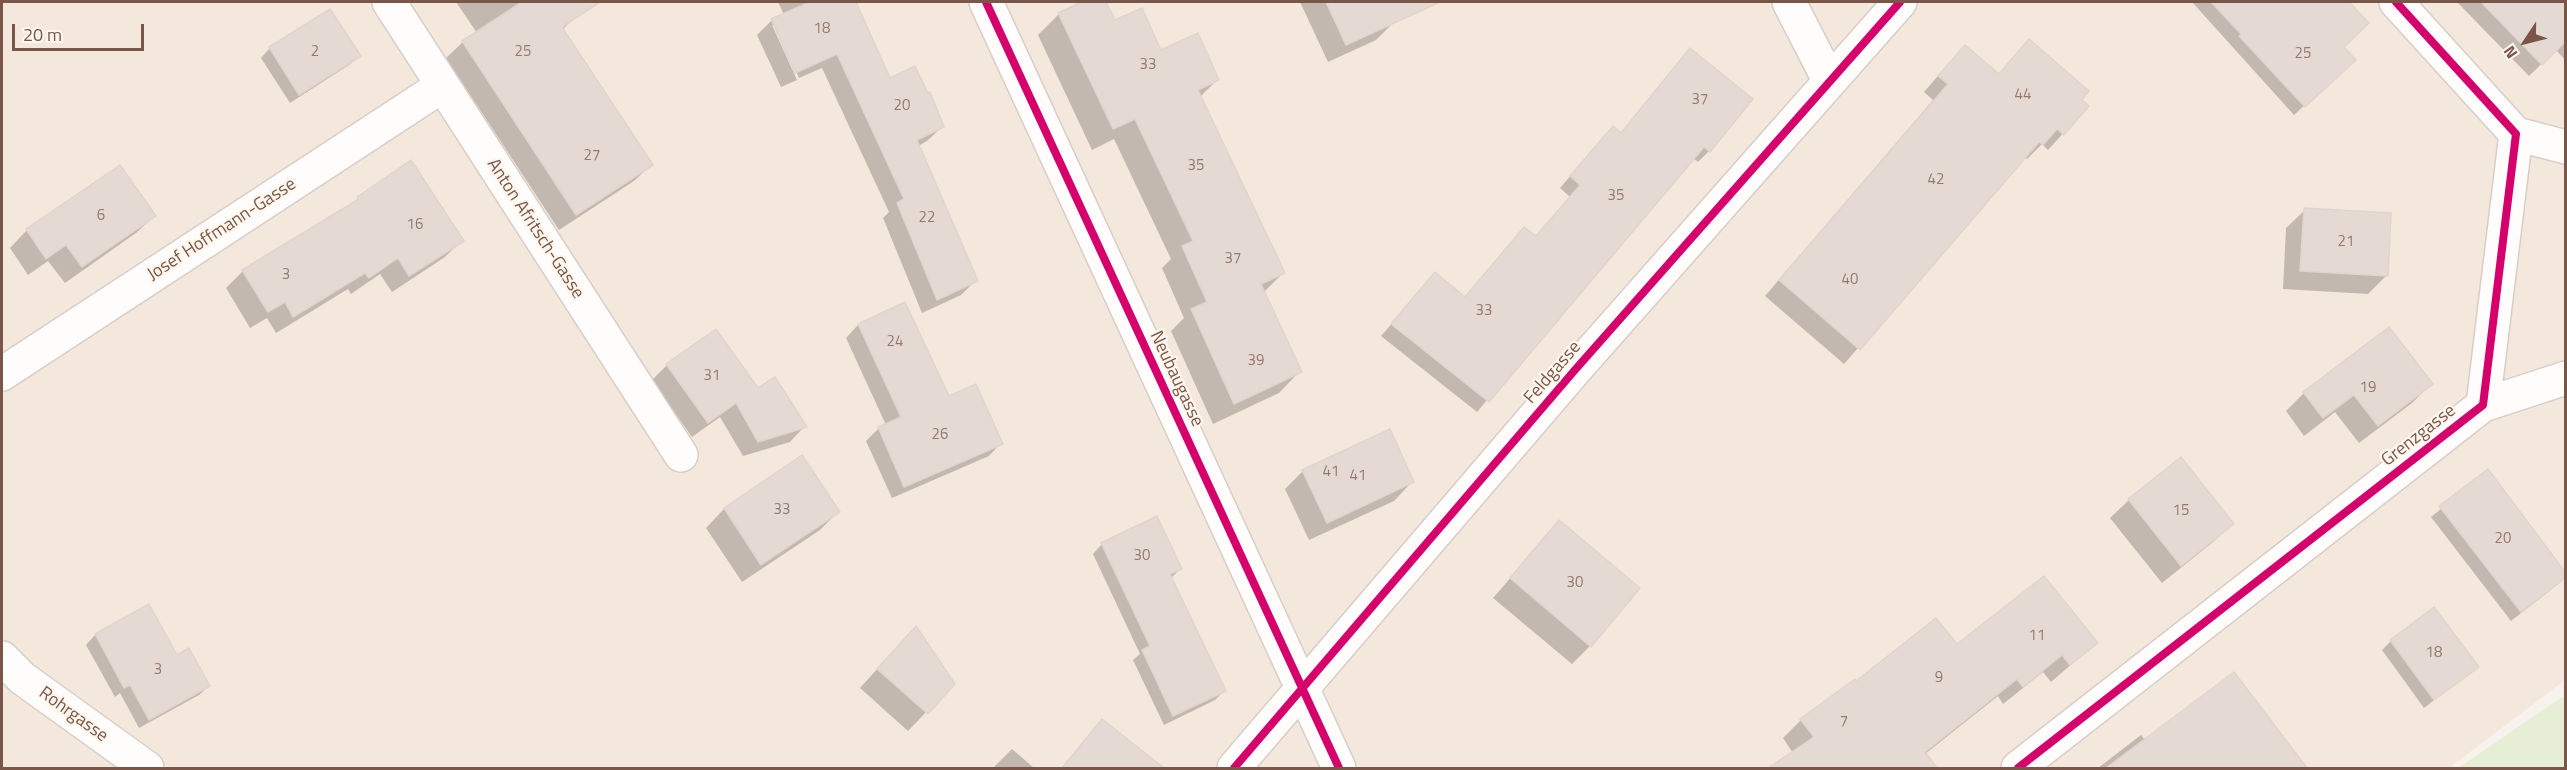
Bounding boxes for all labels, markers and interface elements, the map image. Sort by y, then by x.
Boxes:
scale bar [15,12,147,50]
north arrow [2495,12,2555,72]
house number: 18 [814,20,830,38]
text: 20 m [23,21,62,48]
text: N [2497,41,2523,64]
house number: 2 [311,43,319,61]
house number: 25 [515,43,531,61]
house number: 25 [2295,45,2311,63]
house number: 33 [1140,56,1156,74]
house number: 44 [2015,86,2031,104]
house number: 37 [1692,91,1708,109]
house number: 20 [894,97,910,115]
house number: 27 [584,147,600,165]
street label: Anton Afritsch-Gasse [482,155,588,303]
house number: 35 [1188,157,1204,175]
house number: 42 [1928,171,1944,189]
street label: Josef Hoffmann-Gasse [144,174,300,286]
house number: 35 [1608,187,1624,205]
house number: 6 [97,207,105,225]
house number: 22 [919,209,935,227]
house number: 16 [407,216,423,234]
house number: 21 [2338,233,2354,251]
house number: 37 [1225,250,1241,268]
house number: 3 [282,266,290,284]
house number: 40 [1842,271,1858,289]
house number: 33 [1476,302,1492,320]
street label: Neubaugasse [1144,328,1208,430]
house number: 24 [887,333,903,351]
street label: Feldgasse [1520,337,1586,409]
house number: 39 [1248,352,1264,370]
house number: 31 [704,367,720,385]
house number: 19 [2360,379,2376,397]
street label: Grenzgasse [2378,400,2460,472]
house number: 26 [932,426,948,444]
house number: 41 [1323,463,1339,481]
house number: 41 [1350,467,1366,485]
house number: 33 [774,501,790,519]
house number: 15 [2173,502,2189,520]
house number: 20 [2495,530,2511,548]
house number: 30 [1134,547,1150,565]
house number: 30 [1567,574,1583,592]
house number: 11 [2029,627,2045,645]
house number: 18 [2426,644,2442,662]
house number: 3 [154,661,162,679]
house number: 9 [1935,669,1943,687]
street label: Rohrgasse [34,683,112,747]
house number: 7 [1840,713,1848,731]

